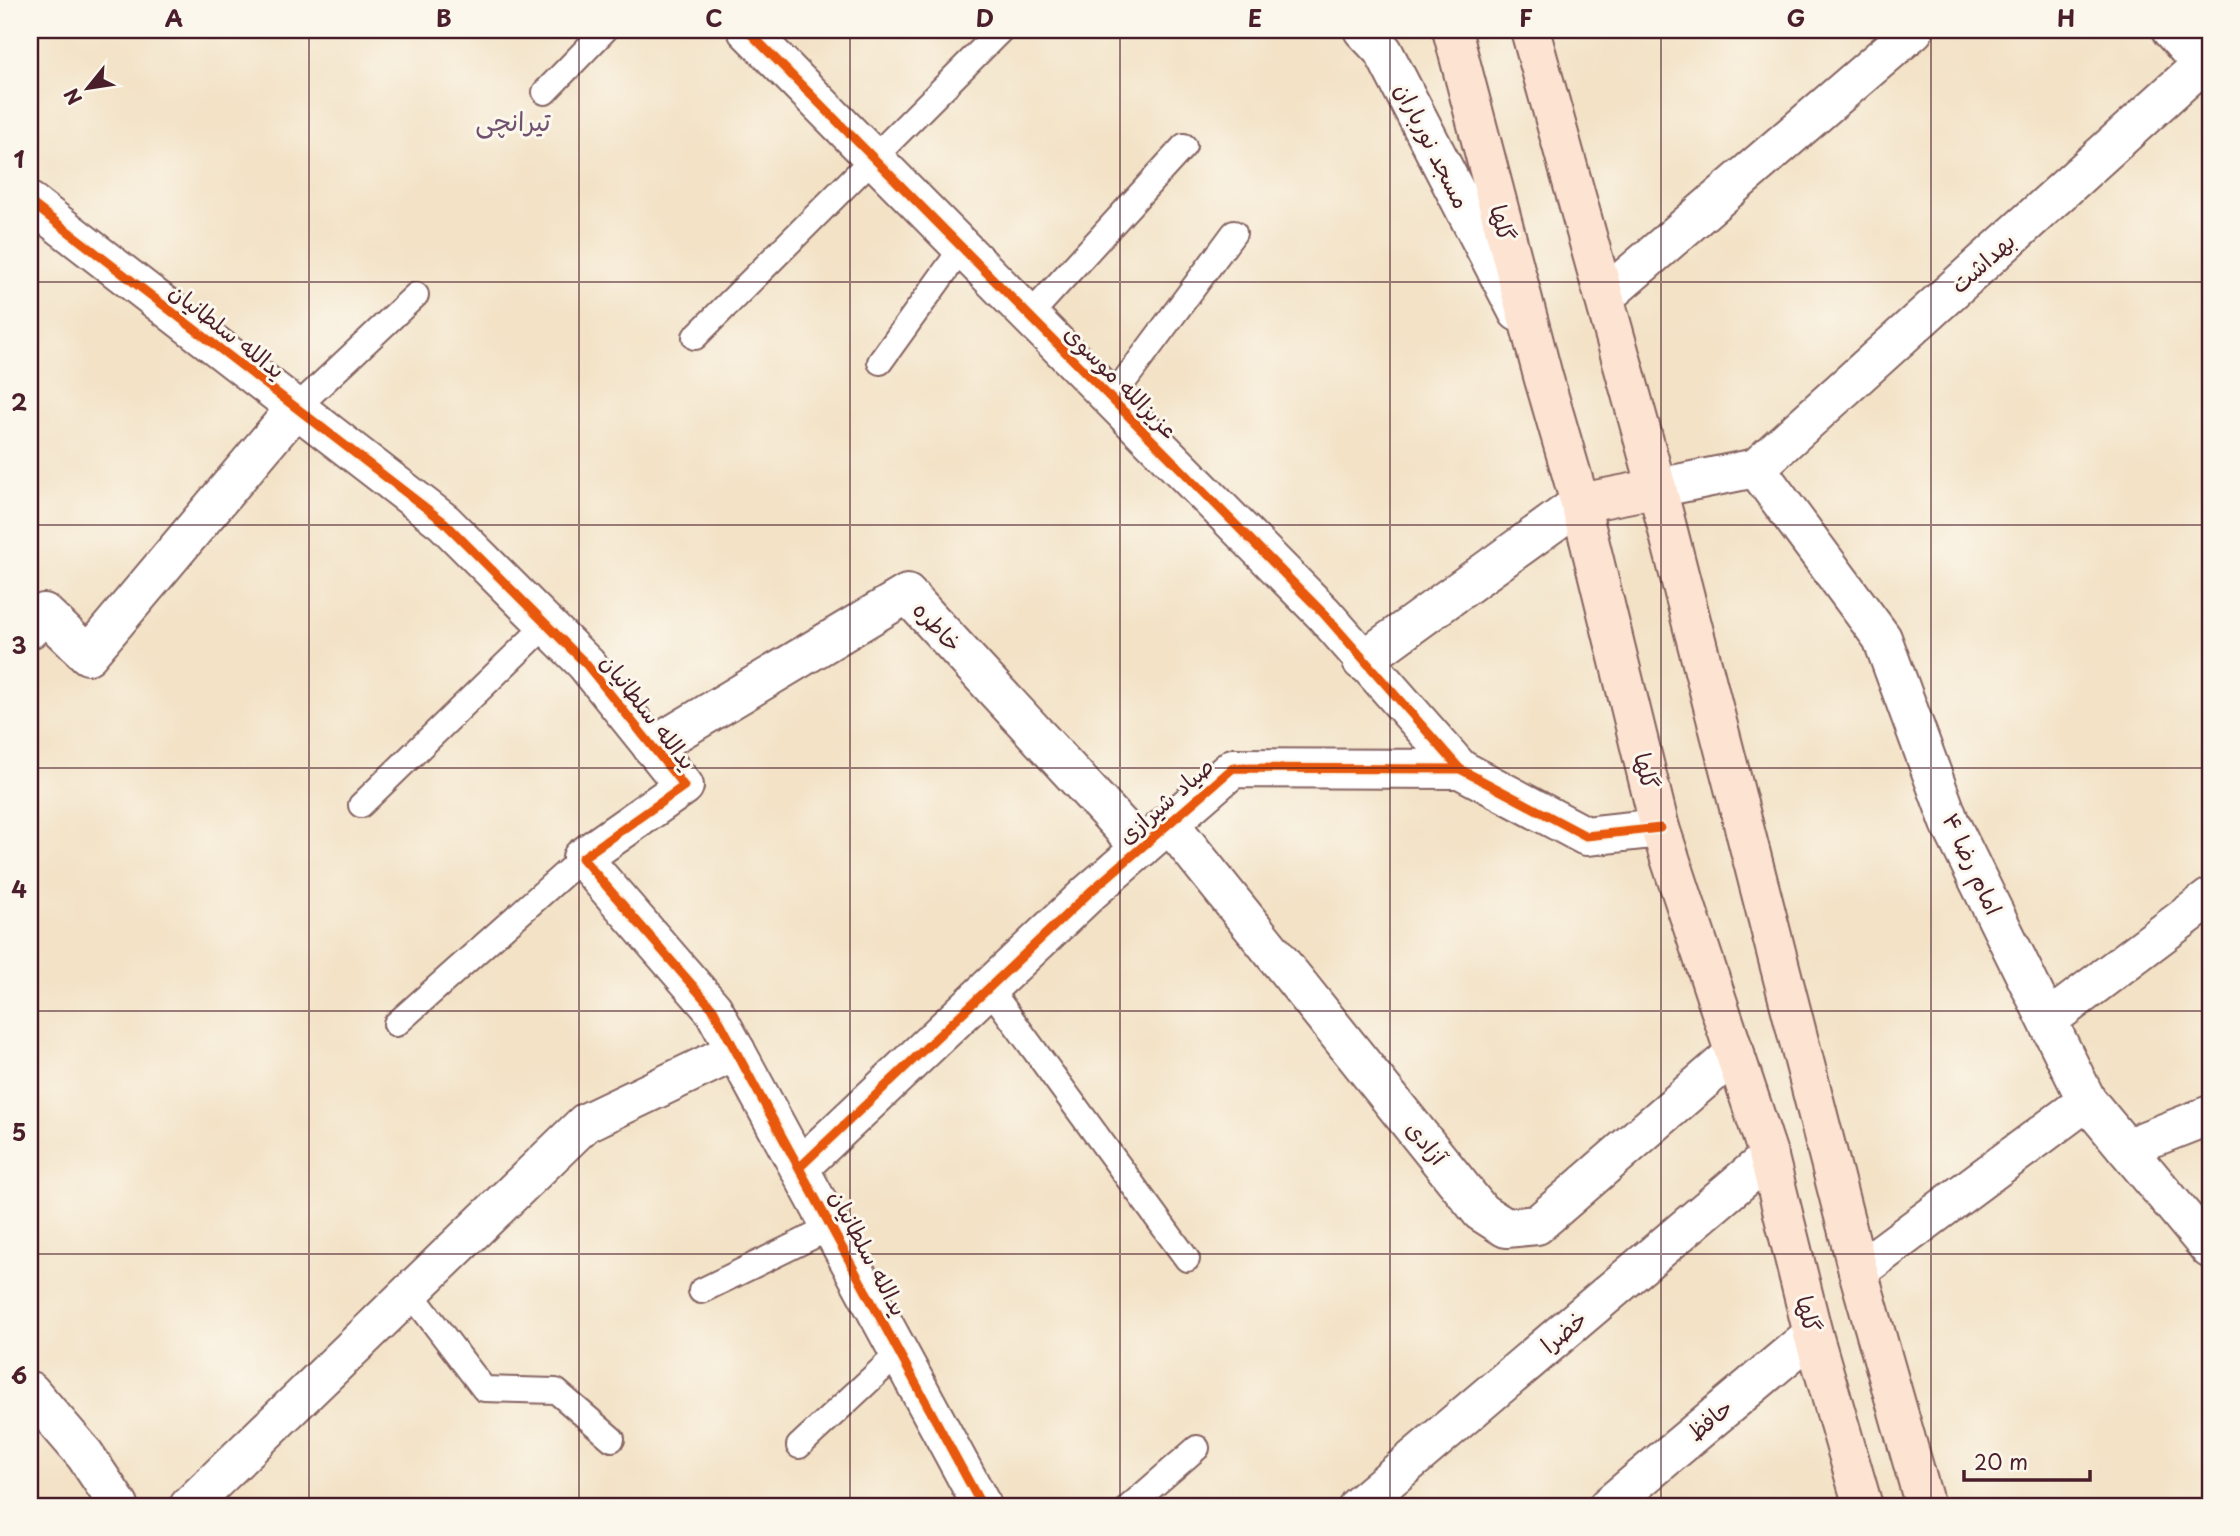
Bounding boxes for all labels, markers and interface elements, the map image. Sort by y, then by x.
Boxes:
text: A [165,0,183,35]
text: B [436,0,452,35]
text: C [705,0,723,35]
text: D [976,0,994,35]
text: E [1248,0,1262,35]
text: F [1519,0,1533,35]
text: G [1787,0,1805,35]
text: H [2057,0,2075,35]
north arrow [52,52,122,122]
street label: مسجد نورباران [1387,76,1480,214]
text: N [57,83,88,111]
district label: تیرانچی [475,101,551,140]
text: 1 [14,141,25,176]
street label: گلها [1482,200,1525,245]
street label: بهداشت [1942,223,2022,301]
street label: یدالله سلطانیان [163,273,293,386]
street label: عزیزالله موسوی [1057,316,1187,446]
text: 2 [11,384,27,419]
street label: خاطره [905,593,971,659]
text: 3 [11,627,27,662]
street label: یدالله سلطانیان [593,646,706,776]
street label: صیاد شیرازی [1109,748,1221,852]
street label: گلها [1626,749,1669,793]
street label: امام رضا ۴ [1933,807,2012,921]
text: 4 [11,871,27,906]
street label: آزادی [1398,1112,1457,1173]
text: 5 [12,1114,26,1149]
street label: یدالله سلطانیان [821,1183,917,1322]
street label: گلها [1788,1292,1831,1336]
street label: خضرا [1532,1301,1594,1361]
text: 6 [11,1357,27,1392]
street label: حافظ [1678,1389,1740,1448]
scale bar [1964,1438,2090,1482]
text: 20 m [1974,1445,2028,1477]

